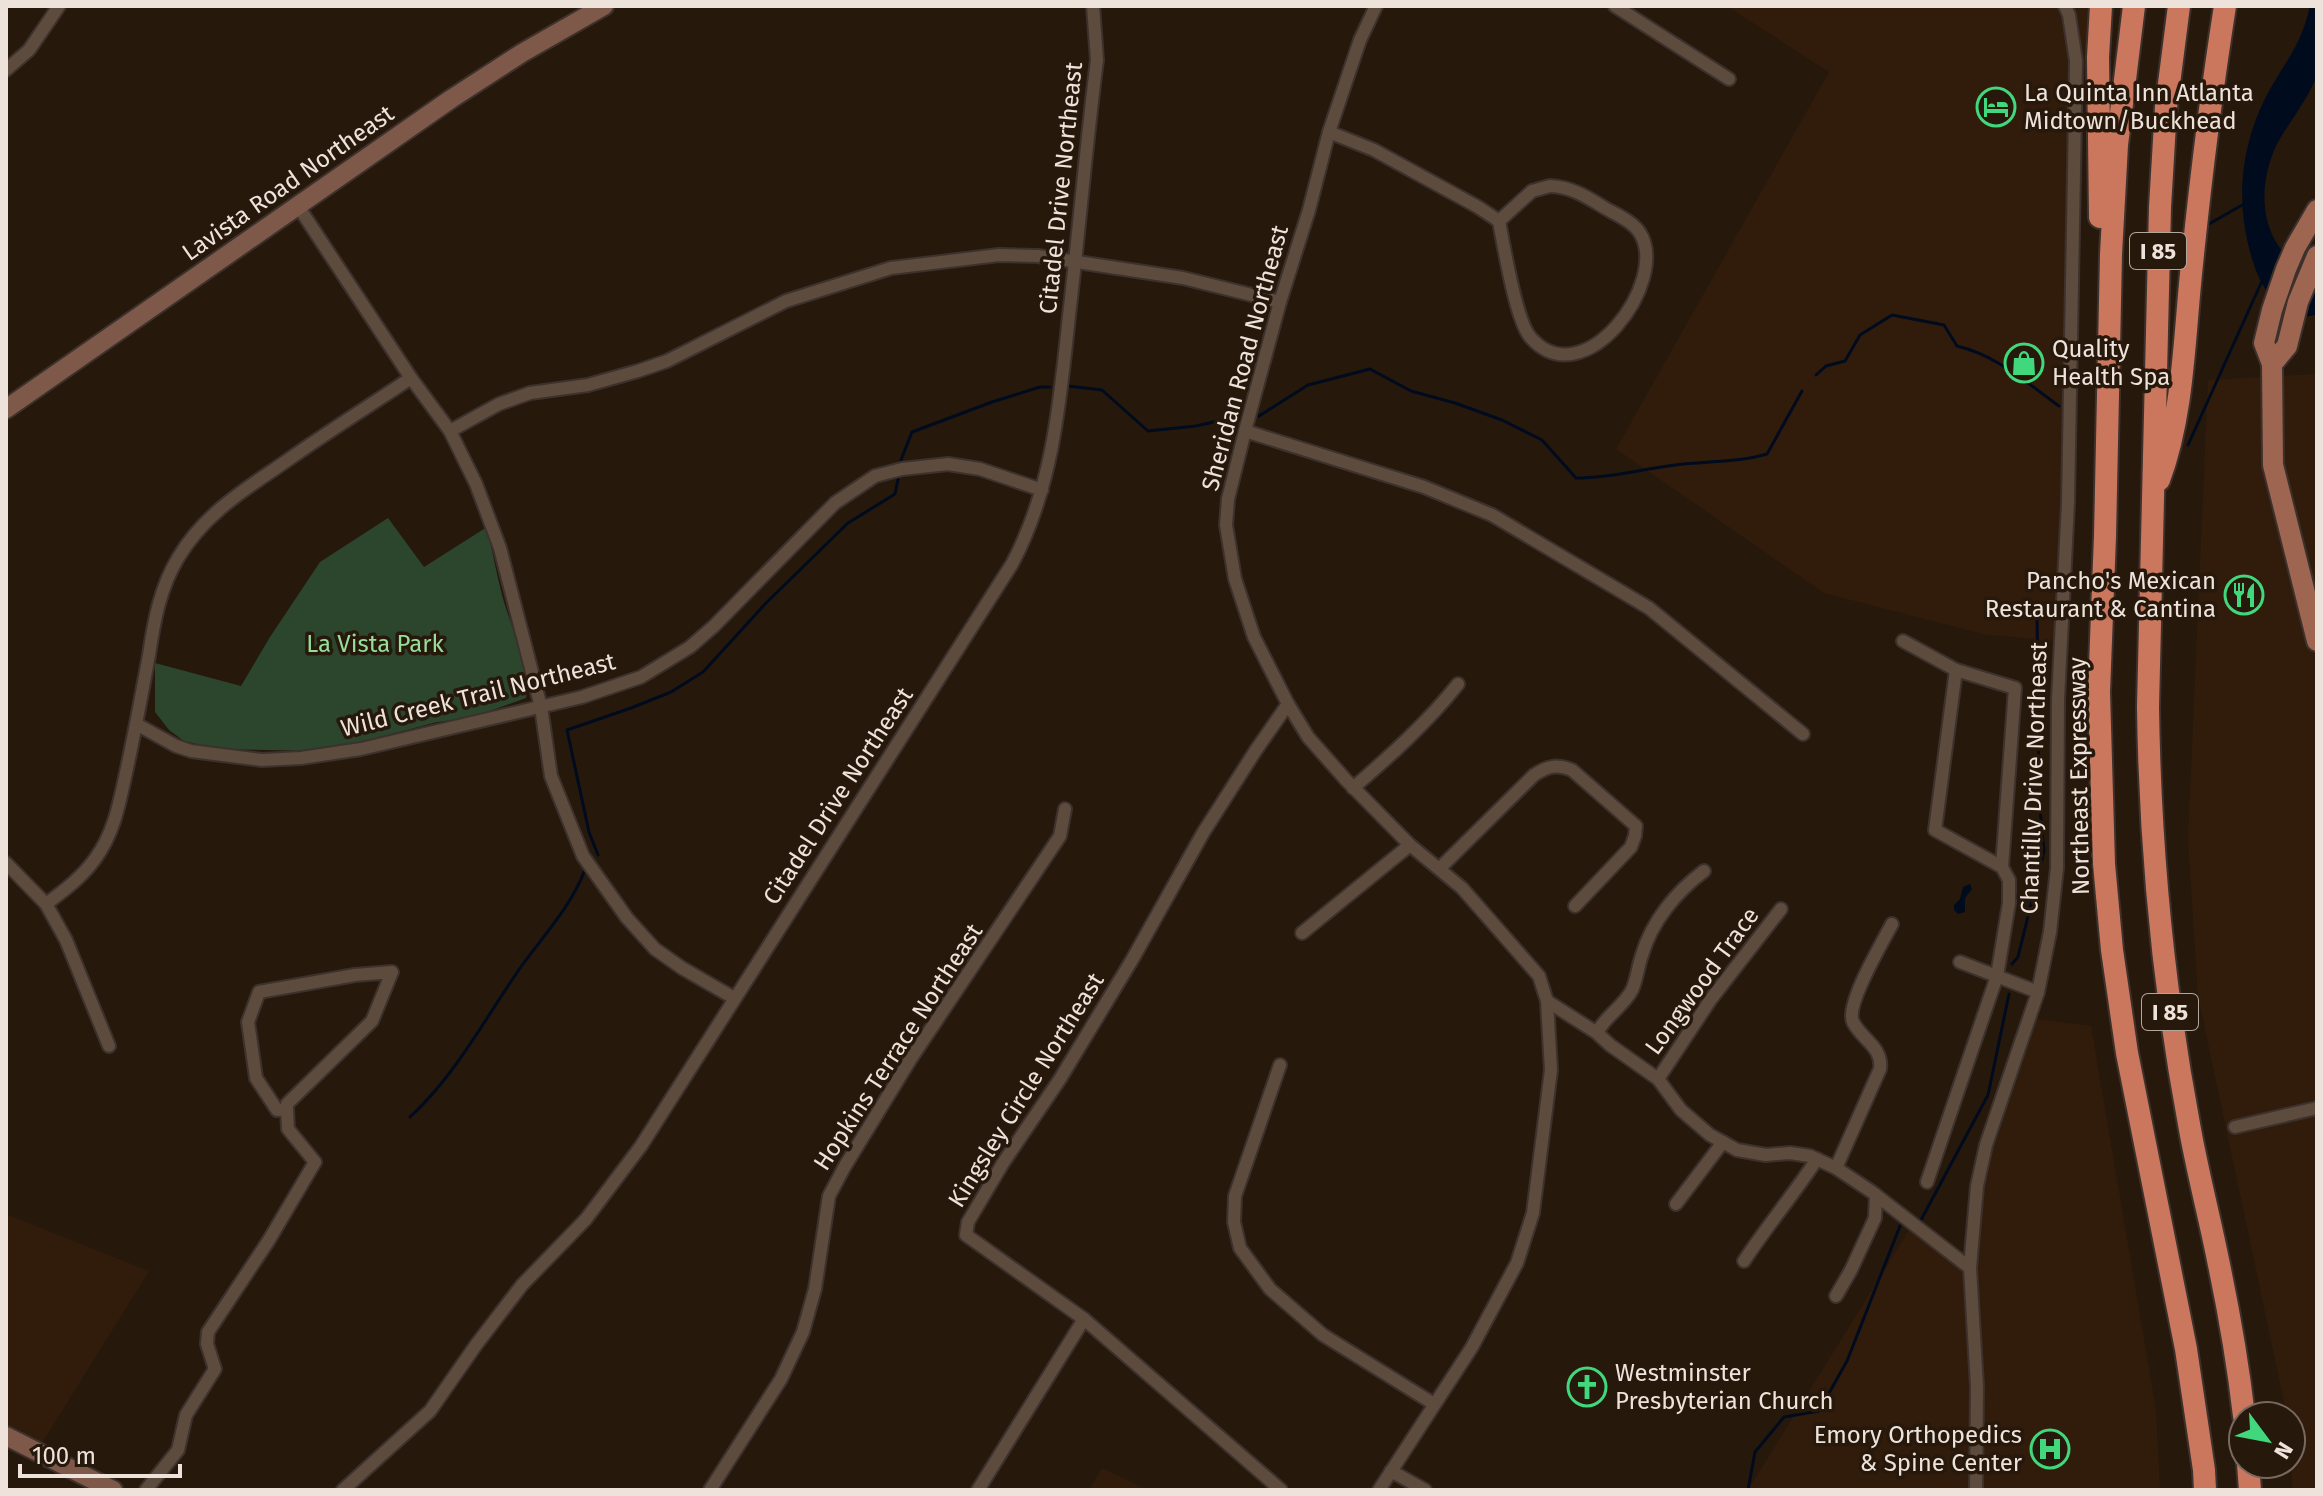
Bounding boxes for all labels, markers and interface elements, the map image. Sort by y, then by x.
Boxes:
street label: Citadel Drive Northeast [1034,60,1088,315]
place label: La Quinta Inn Atlanta Midtown/Buckhead [2024,79,2254,135]
hotel icon: La Quinta Inn Atlanta Midtown/Buckhead [1975,86,2017,128]
street label: Lavista Road Northeast [177,99,399,267]
street label: Sheridan Road Northeast [1196,222,1294,494]
road number: I 85 [2130,233,2186,269]
place label: Quality Health Spa [2052,335,2170,391]
shop icon: Quality Health Spa [2003,342,2045,384]
place label: Pancho's Mexican Restaurant & Cantina [1985,567,2216,623]
restaurant icon: Pancho's Mexican Restaurant & Cantina [2223,574,2265,616]
park label: La Vista Park [306,630,445,658]
street label: Chantilly Drive Northeast [2015,641,2053,915]
street label: Wild Creek Trail Northeast [338,647,618,743]
street label: Northeast Expressway [2063,657,2095,895]
street label: Citadel Drive Northeast [757,682,919,910]
street label: Longwood Trace [1639,902,1765,1060]
street label: Hopkins Terrace Northeast [808,918,988,1176]
street label: Kingsley Circle Northeast [942,967,1110,1212]
road number: I 85 [2142,994,2198,1030]
place label: Westminster Presbyterian Church [1615,1359,1833,1415]
church icon: Westminster Presbyterian Church [1566,1366,1608,1408]
north arrow [2227,1400,2307,1480]
place label: Emory Orthopedics & Spine Center [1814,1421,2023,1477]
scale bar [20,1428,180,1478]
hospital icon: Emory Orthopedics & Spine Center [2029,1428,2071,1470]
text: N [2268,1437,2299,1464]
text: 100 m [32,1442,96,1470]

